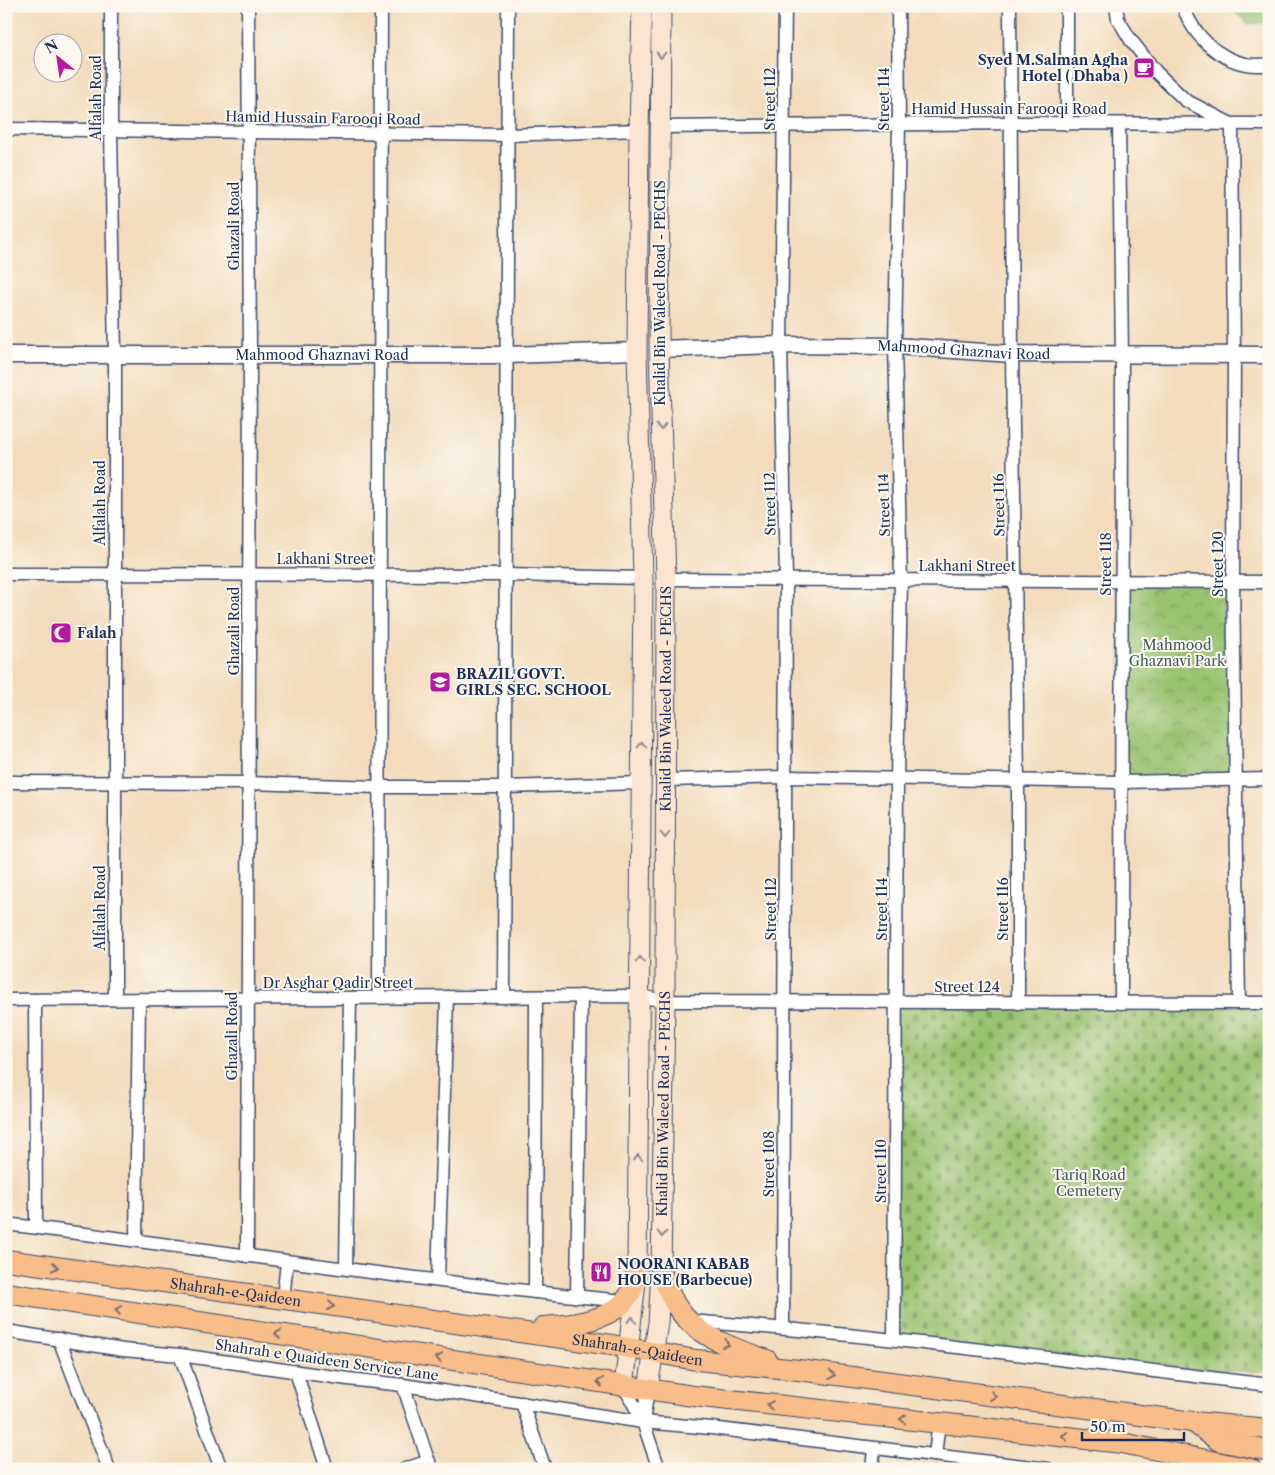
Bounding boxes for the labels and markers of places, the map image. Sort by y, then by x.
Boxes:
place label: Syed M.Salman Agha Hotel ( Dhaba ) [978,51,1129,85]
cafe icon: Syed M.Salman Agha Hotel ( Dhaba ) [1132,56,1156,80]
mosque icon: Falah [49,621,73,645]
place label: Falah [77,624,117,642]
place label: BRAZIL GOVT. GIRLS SEC. SCHOOL [456,665,611,699]
school or university icon: BRAZIL GOVT. GIRLS SEC. SCHOOL [428,670,452,694]
place label: NOORANI KABAB HOUSE (Barbecue) [617,1255,752,1289]
restaurant icon: NOORANI KABAB HOUSE (Barbecue) [589,1260,613,1284]

